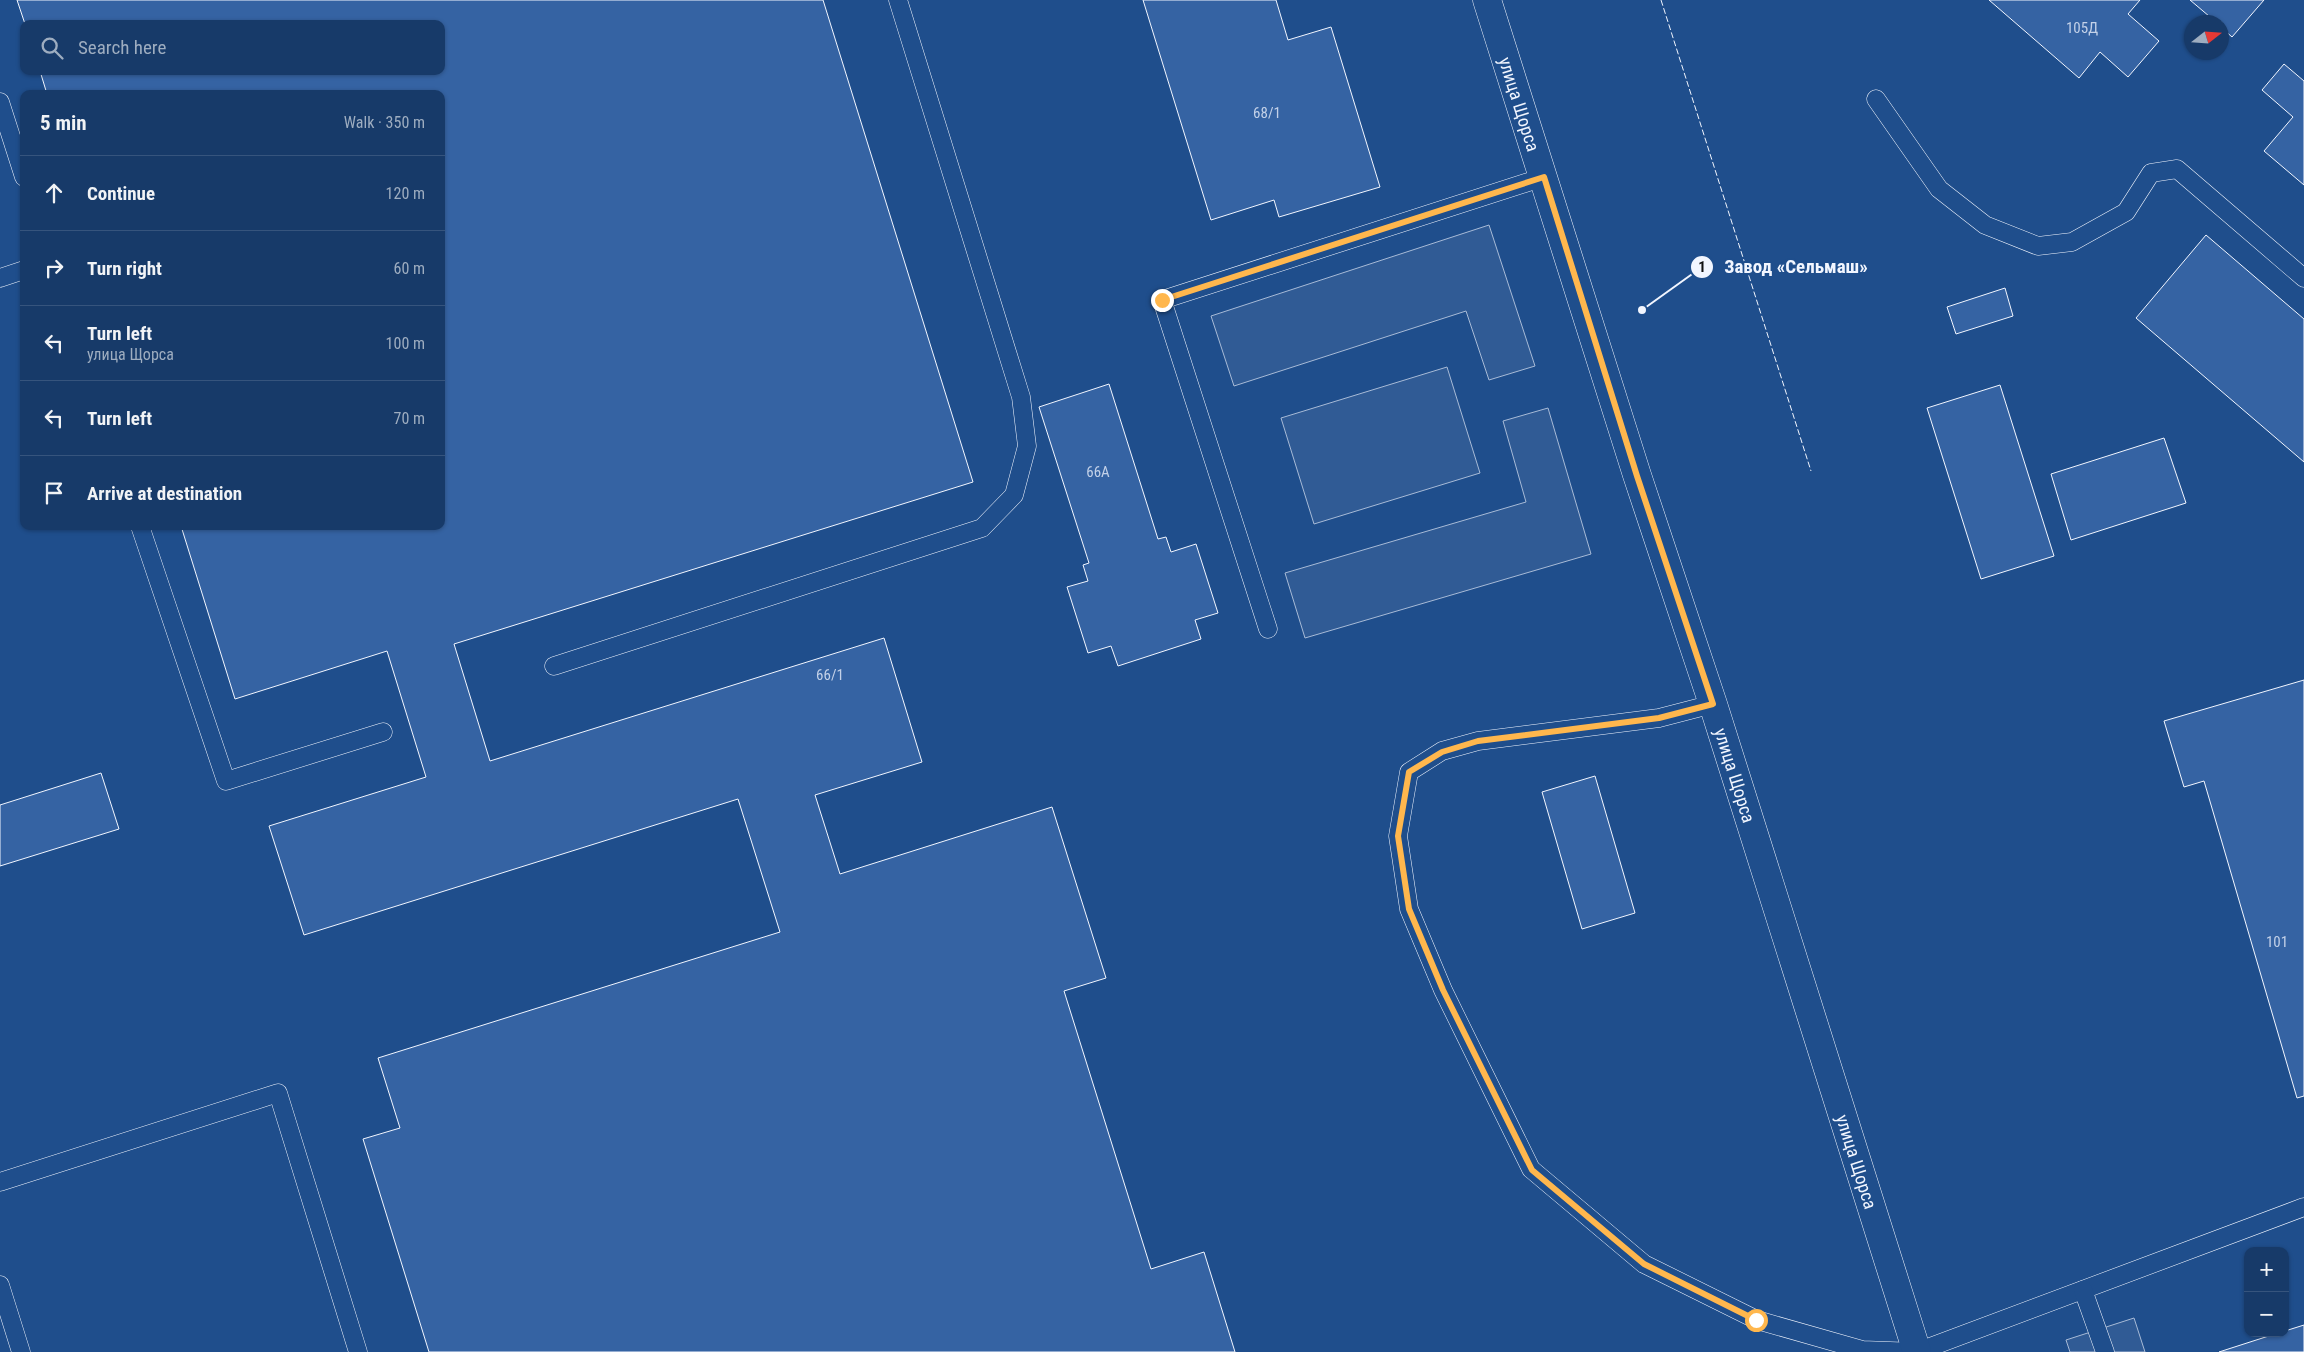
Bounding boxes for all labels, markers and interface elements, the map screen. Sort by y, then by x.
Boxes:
north arrow [2184,15,2229,60]
house number: 105Д [2066,19,2098,37]
search box [20,20,445,75]
icon: search [38,34,66,62]
text: Search here [78,36,166,59]
street label: улица Щорса [1495,54,1545,154]
house number: 68/1 [1253,104,1281,122]
text: 5 min [40,111,87,135]
text: Walk · 350 m [344,113,425,132]
icon: ahead [40,179,68,207]
text: Continue [87,182,155,205]
text: 120 m [386,184,425,203]
callout: Завод «Сельмаш» [1689,250,1878,284]
icon: right [40,254,68,282]
text: Завод «Сельмаш» [1724,255,1868,278]
text: Turn right [87,257,162,280]
text: 1 [1698,258,1706,276]
text: 60 m [393,259,425,278]
route end [1151,289,1174,312]
text: Turn left [87,322,152,345]
icon: left [40,329,68,357]
text: 100 m [386,334,425,353]
text: улица Щорса [87,345,174,364]
icon: left [40,404,68,432]
text: Turn left [87,407,152,430]
text: 70 m [393,409,425,428]
house number: 66А [1086,463,1110,481]
icon: arrive [40,479,68,507]
text: Arrive at destination [87,482,242,505]
house number: 66/1 [816,666,844,684]
street label: улица Щорса [1711,725,1760,825]
house number: 101 [2266,933,2288,951]
street label: улица Щорса [1832,1112,1882,1211]
map controls [2244,1247,2289,1337]
button: + [2244,1247,2289,1292]
button: − [2244,1292,2289,1337]
route start [1745,1309,1768,1332]

